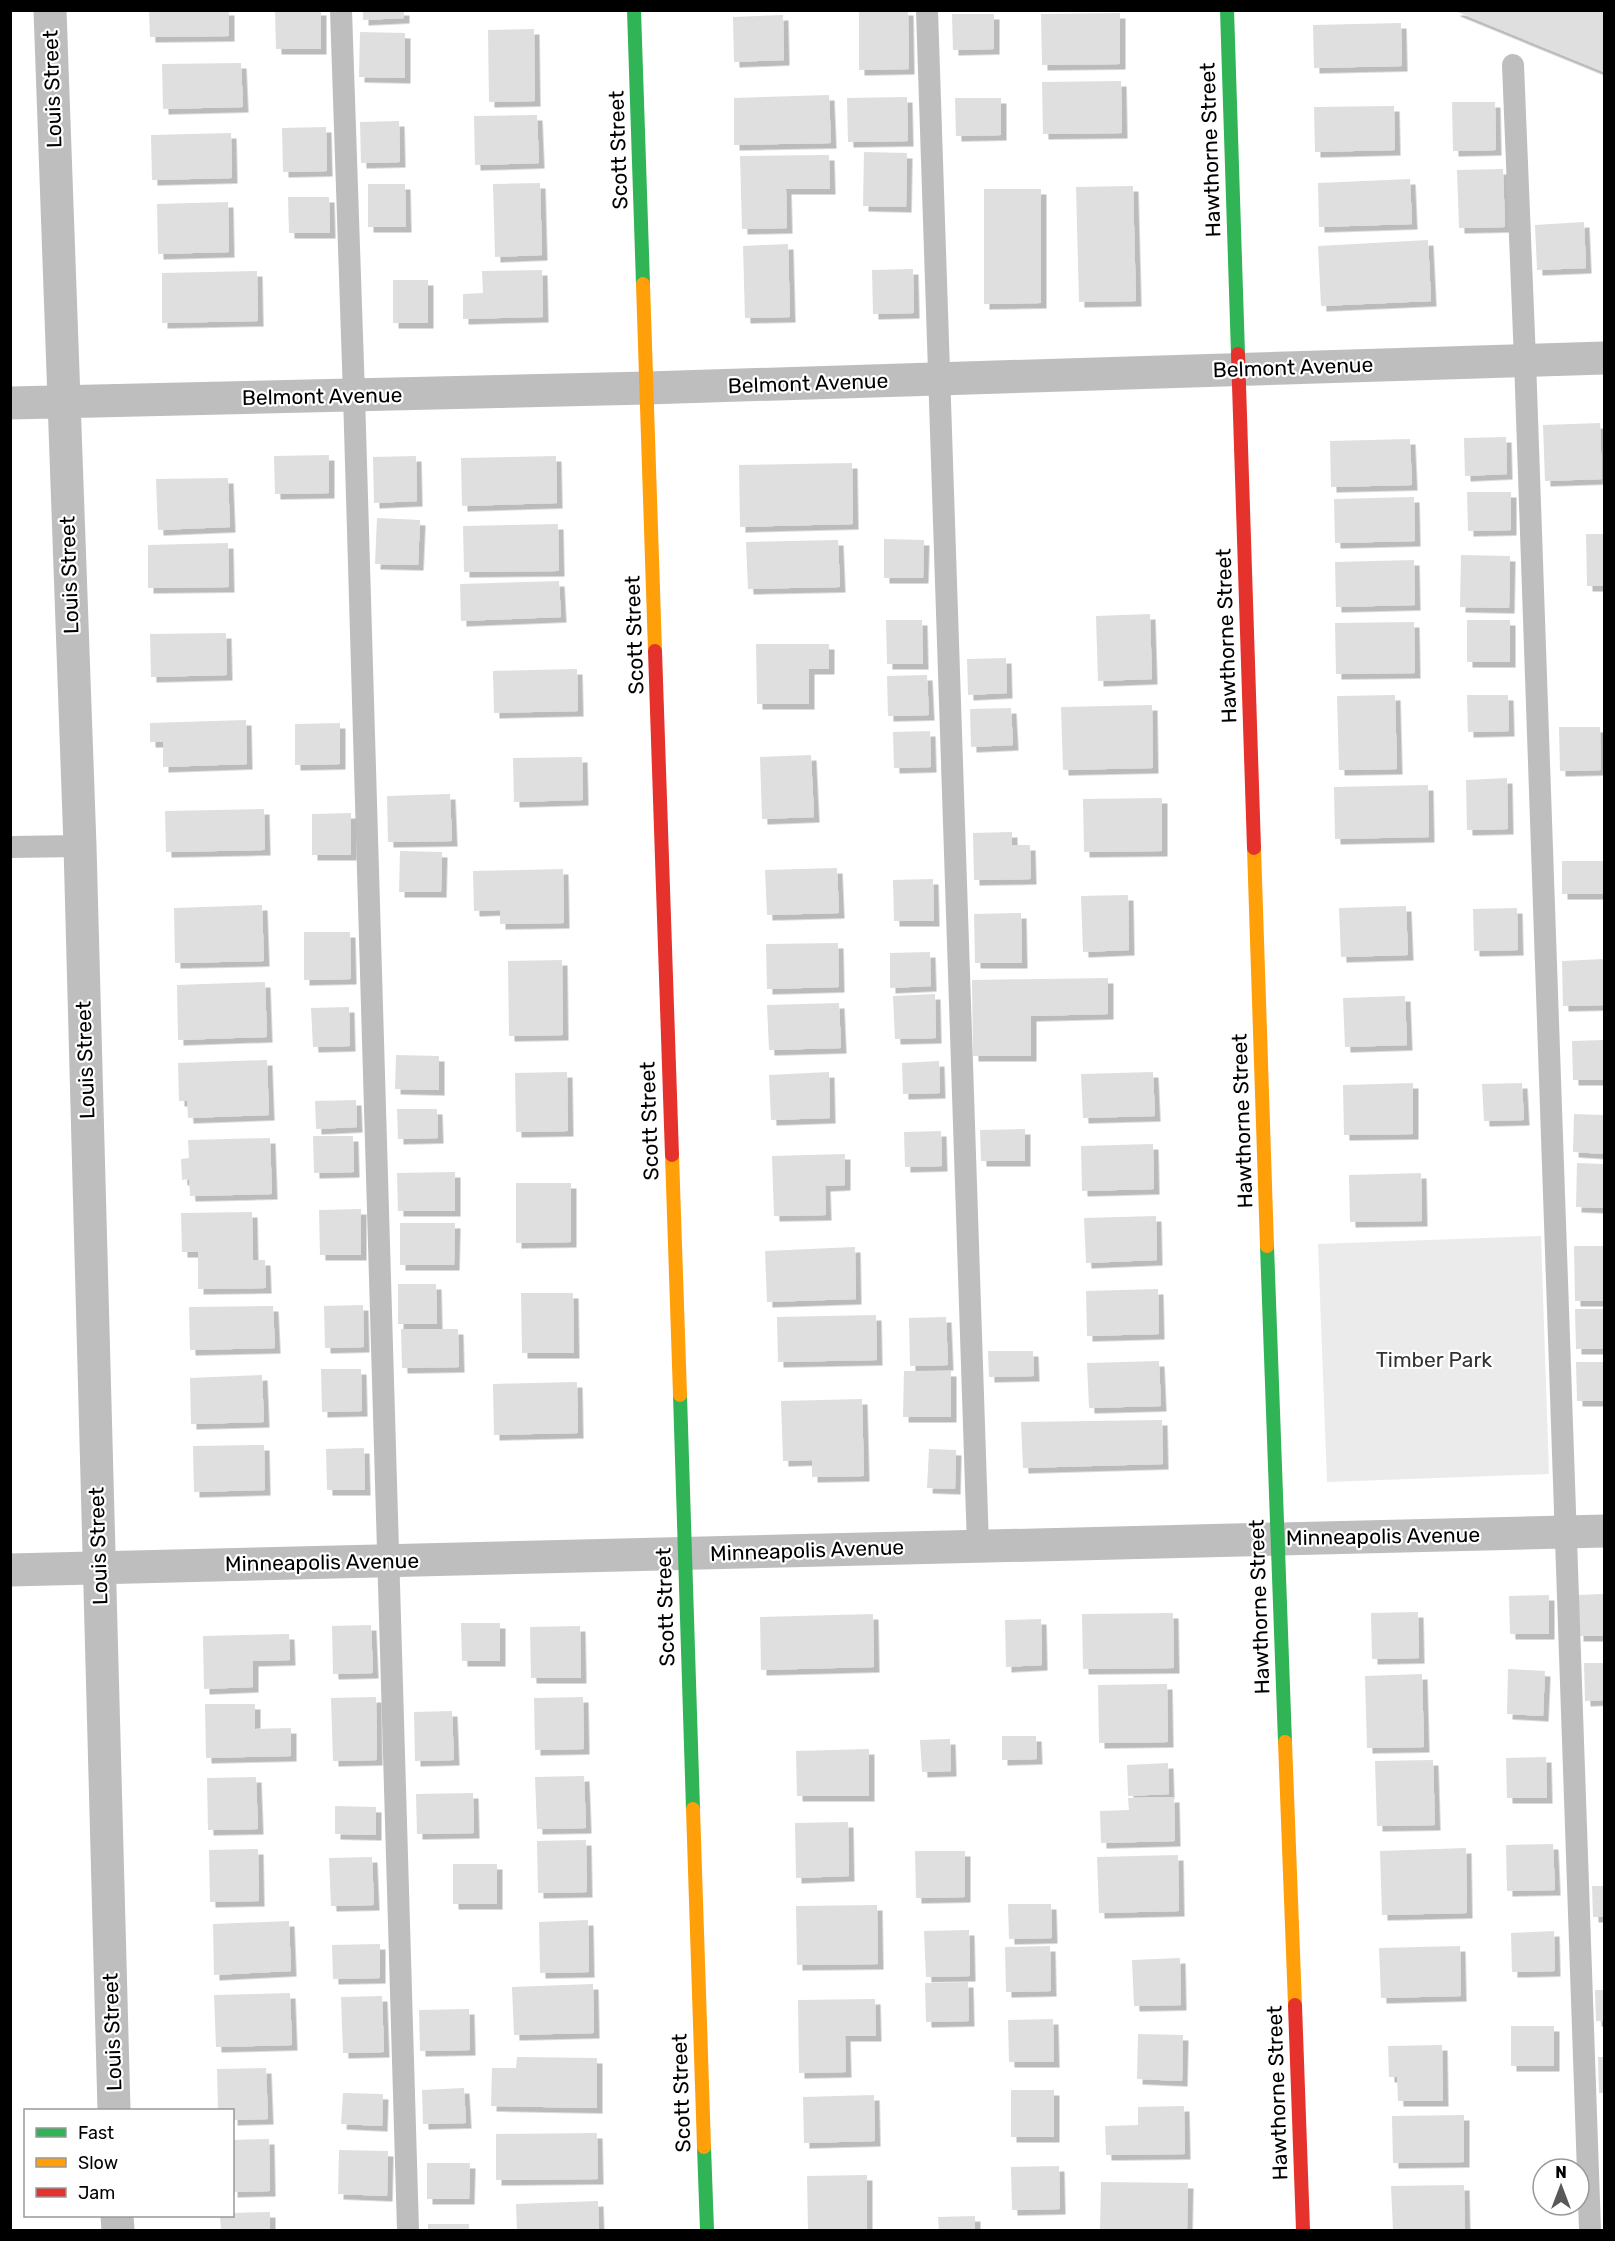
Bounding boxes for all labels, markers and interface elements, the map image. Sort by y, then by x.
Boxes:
street label: Louis Street [37,30,67,148]
street label: Hawthorne Street [1194,62,1226,238]
street label: Scott Street [603,90,633,210]
street label: Belmont Avenue [1212,352,1374,382]
street label: Belmont Avenue [727,368,889,398]
street label: Belmont Avenue [242,382,402,410]
street label: Louis Street [54,516,84,634]
street label: Hawthorne Street [1210,548,1242,724]
street label: Scott Street [619,575,649,695]
street label: Louis Street [70,1001,100,1119]
street label: Hawthorne Street [1226,1033,1258,1209]
street label: Scott Street [634,1061,664,1181]
park label: Timber Park [1376,1347,1492,1372]
street label: Louis Street [83,1487,113,1605]
street label: Hawthorne Street [1243,1519,1275,1695]
street label: Minneapolis Avenue [1286,1522,1480,1550]
street label: Minneapolis Avenue [710,1534,904,1566]
street label: Scott Street [650,1547,680,1667]
street label: Minneapolis Avenue [225,1548,419,1576]
street label: Louis Street [97,1973,127,2091]
street label: Hawthorne Street [1261,2005,1293,2181]
street label: Scott Street [666,2033,696,2153]
legend [24,2109,234,2217]
text: Fast [78,2122,114,2144]
text: Slow [78,2152,118,2174]
north arrow [1531,2157,1591,2217]
text: N [1555,2163,1567,2182]
text: Jam [78,2182,115,2204]

